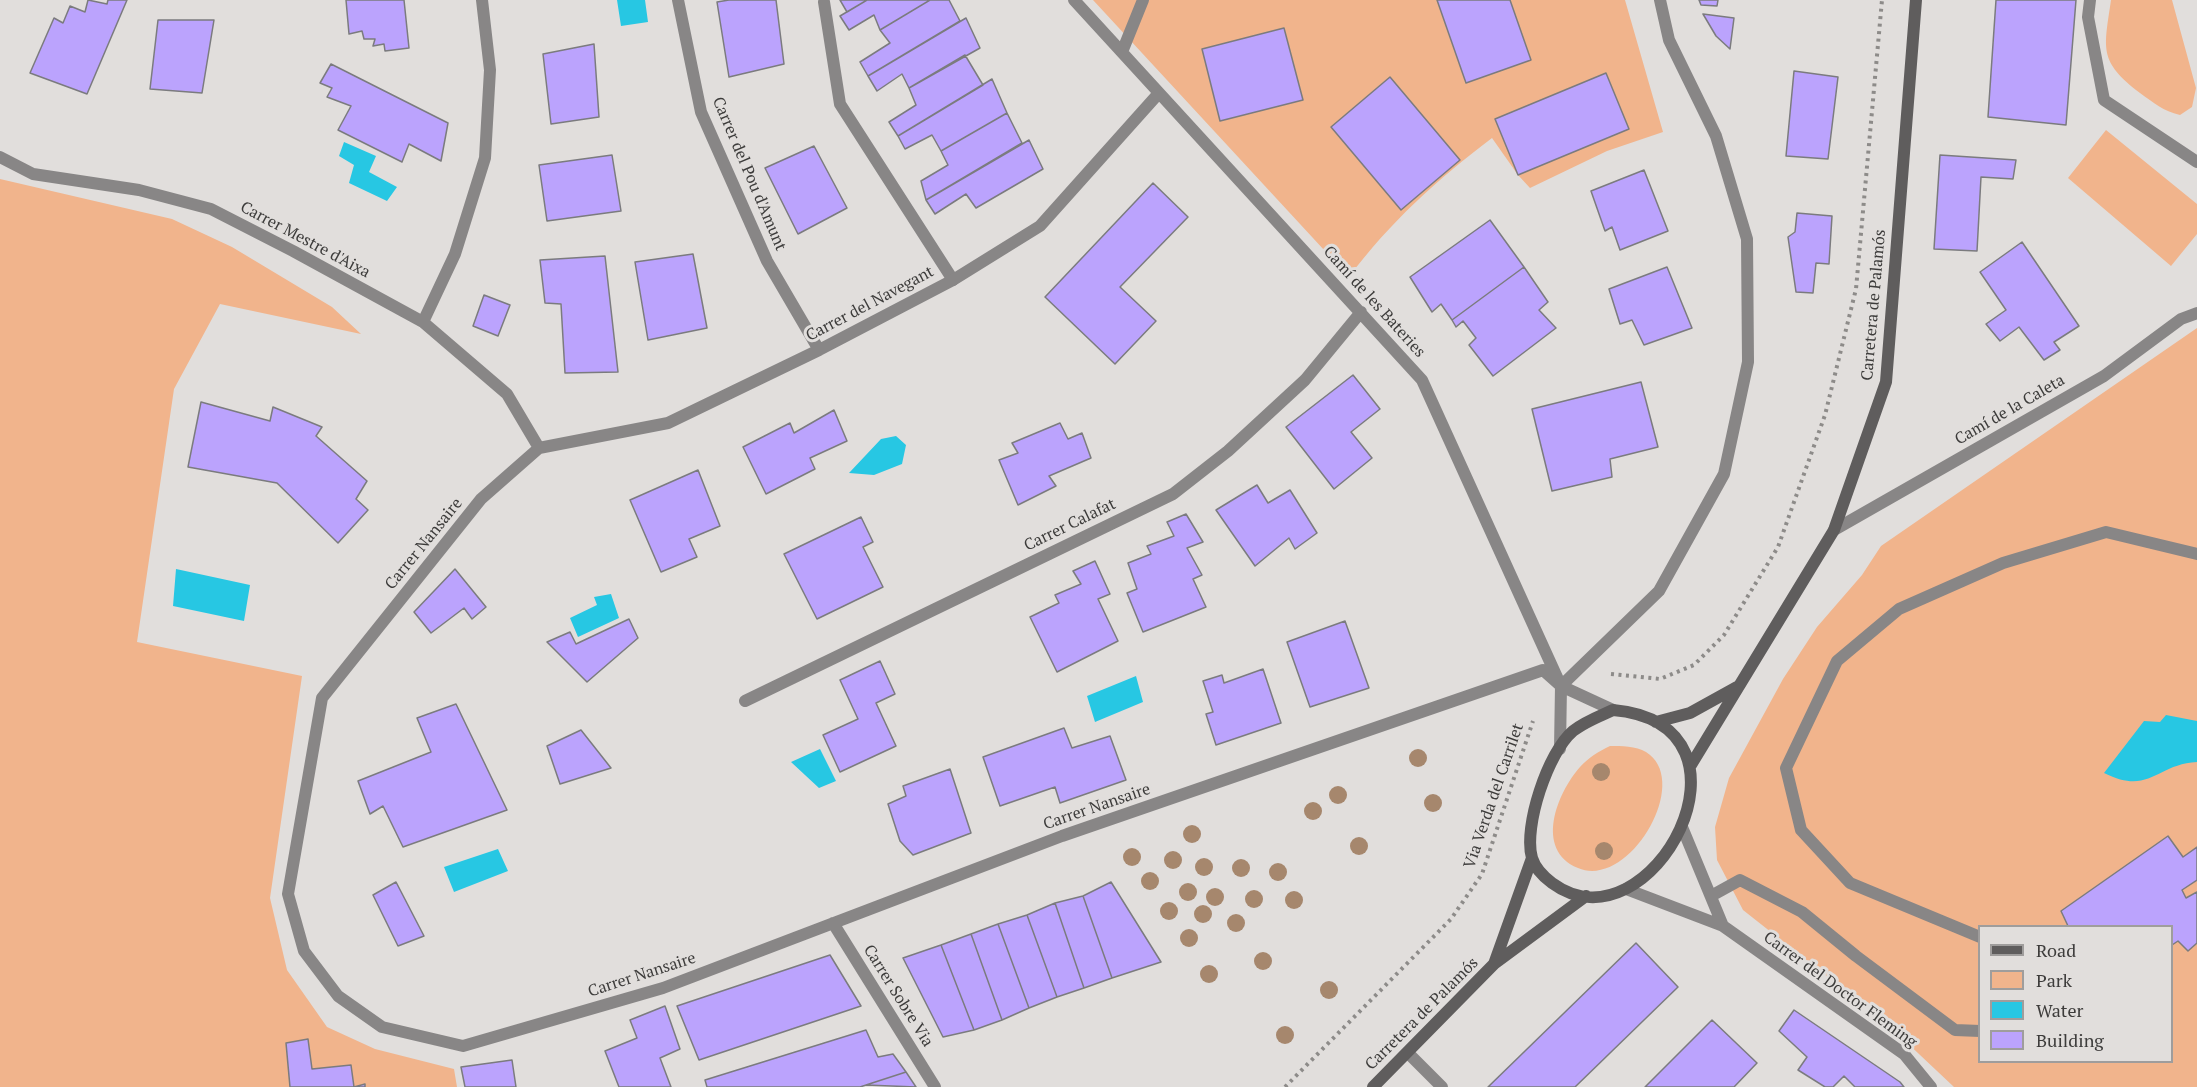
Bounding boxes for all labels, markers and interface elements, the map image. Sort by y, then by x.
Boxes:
street label: Carrer del Pou d'Amunt [708,94,790,254]
street label: Carrer Mestre d'Aixa [237,198,373,282]
street label: Carretera de Palamós [1858,229,1890,381]
street label: Camí de les Bateries [1319,242,1429,362]
street label: Carrer del Navegant [803,262,937,346]
street label: Camí de la Caleta [1952,371,2068,449]
street label: Carrer Nansaire [381,494,467,594]
street label: Carrer Calafat [1021,495,1119,555]
street label: Via Verda del Carrilet [1460,721,1528,871]
street label: Carrer Nansaire [1041,780,1153,834]
legend [1978,925,2173,1063]
street label: Carrer del Doctor Fleming [1760,928,1920,1052]
text: Road [2036,938,2076,962]
street label: Carrer Sobre Via [859,941,937,1051]
street label: Carrer Nansaire [586,949,698,1001]
street label: Carretera de Palamós [1362,954,1482,1074]
text: Park [2036,968,2072,992]
text: Water [2036,998,2083,1022]
text: Building [2036,1028,2104,1052]

